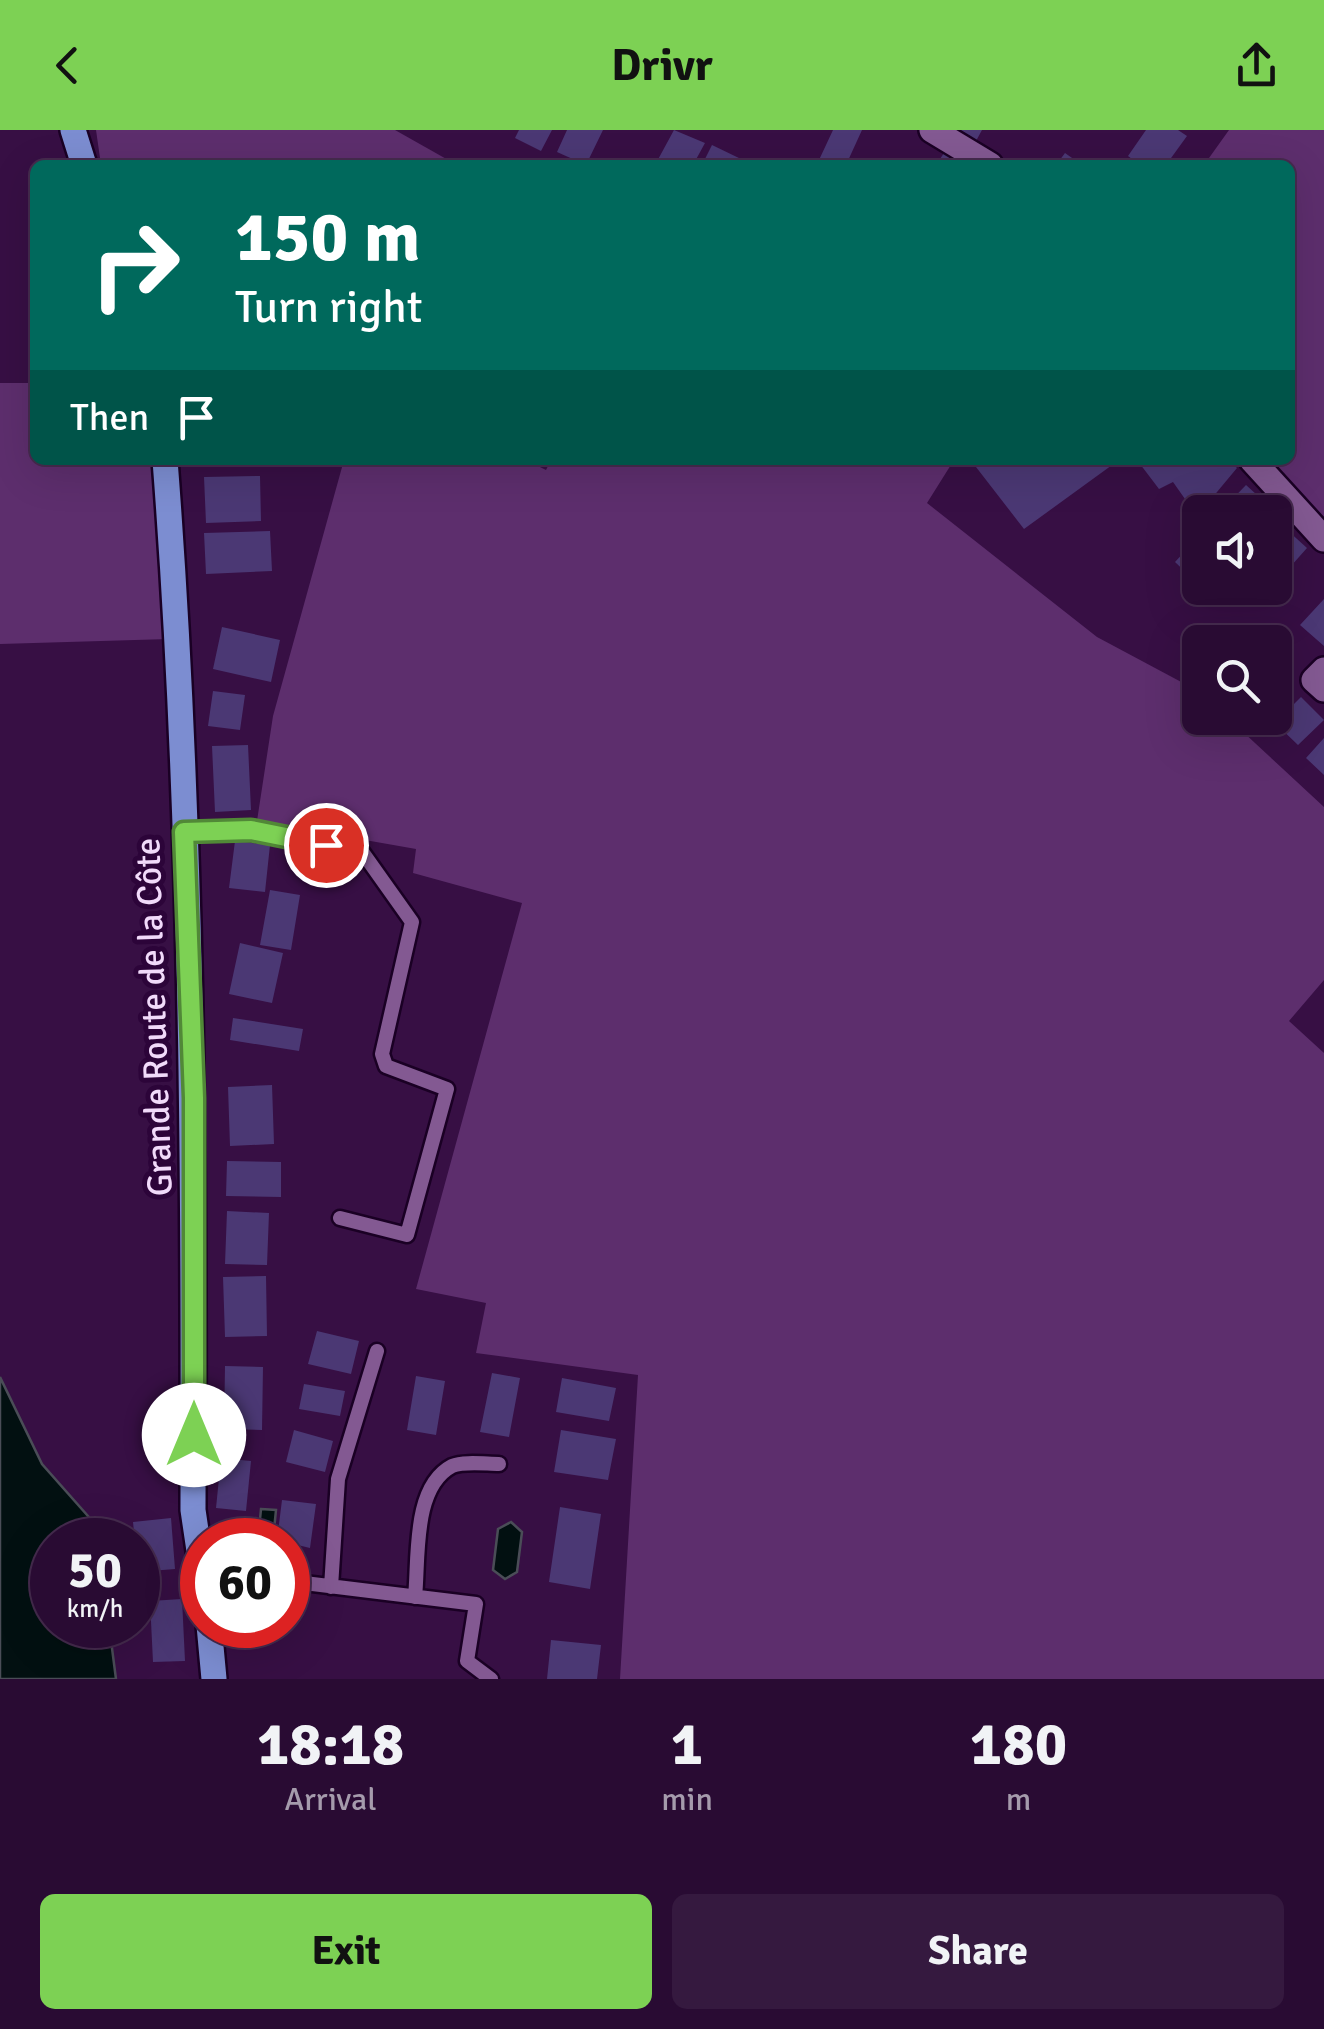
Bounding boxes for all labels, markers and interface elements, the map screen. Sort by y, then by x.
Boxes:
icon: back [40,38,95,93]
text: Drivr [611,38,713,93]
icon: share [1229,38,1284,93]
text: 150 m [235,194,420,280]
icon: right [70,200,200,330]
text: Turn right [235,280,423,335]
icon: arrive [169,390,224,445]
text: Then [70,394,149,441]
map controls [1182,495,1292,735]
button: sound [1182,495,1292,605]
button: search [1182,625,1292,735]
pin [284,803,369,888]
icon: arrive [299,818,354,873]
street label: Grande Route de la Côte [126,837,182,1197]
position arrow [142,1383,246,1487]
speed limit sign: 60 [180,1518,310,1648]
text: 50 [68,1540,122,1602]
text: km/h [67,1593,123,1624]
text: 18:18 [257,1708,404,1782]
text: 1 [671,1708,703,1782]
text: 180 [970,1708,1067,1782]
text: Arrival [285,1780,377,1819]
text: min [661,1780,713,1819]
text: m [1006,1780,1031,1819]
button: Exit [40,1894,652,2009]
button: Share [672,1894,1284,2009]

